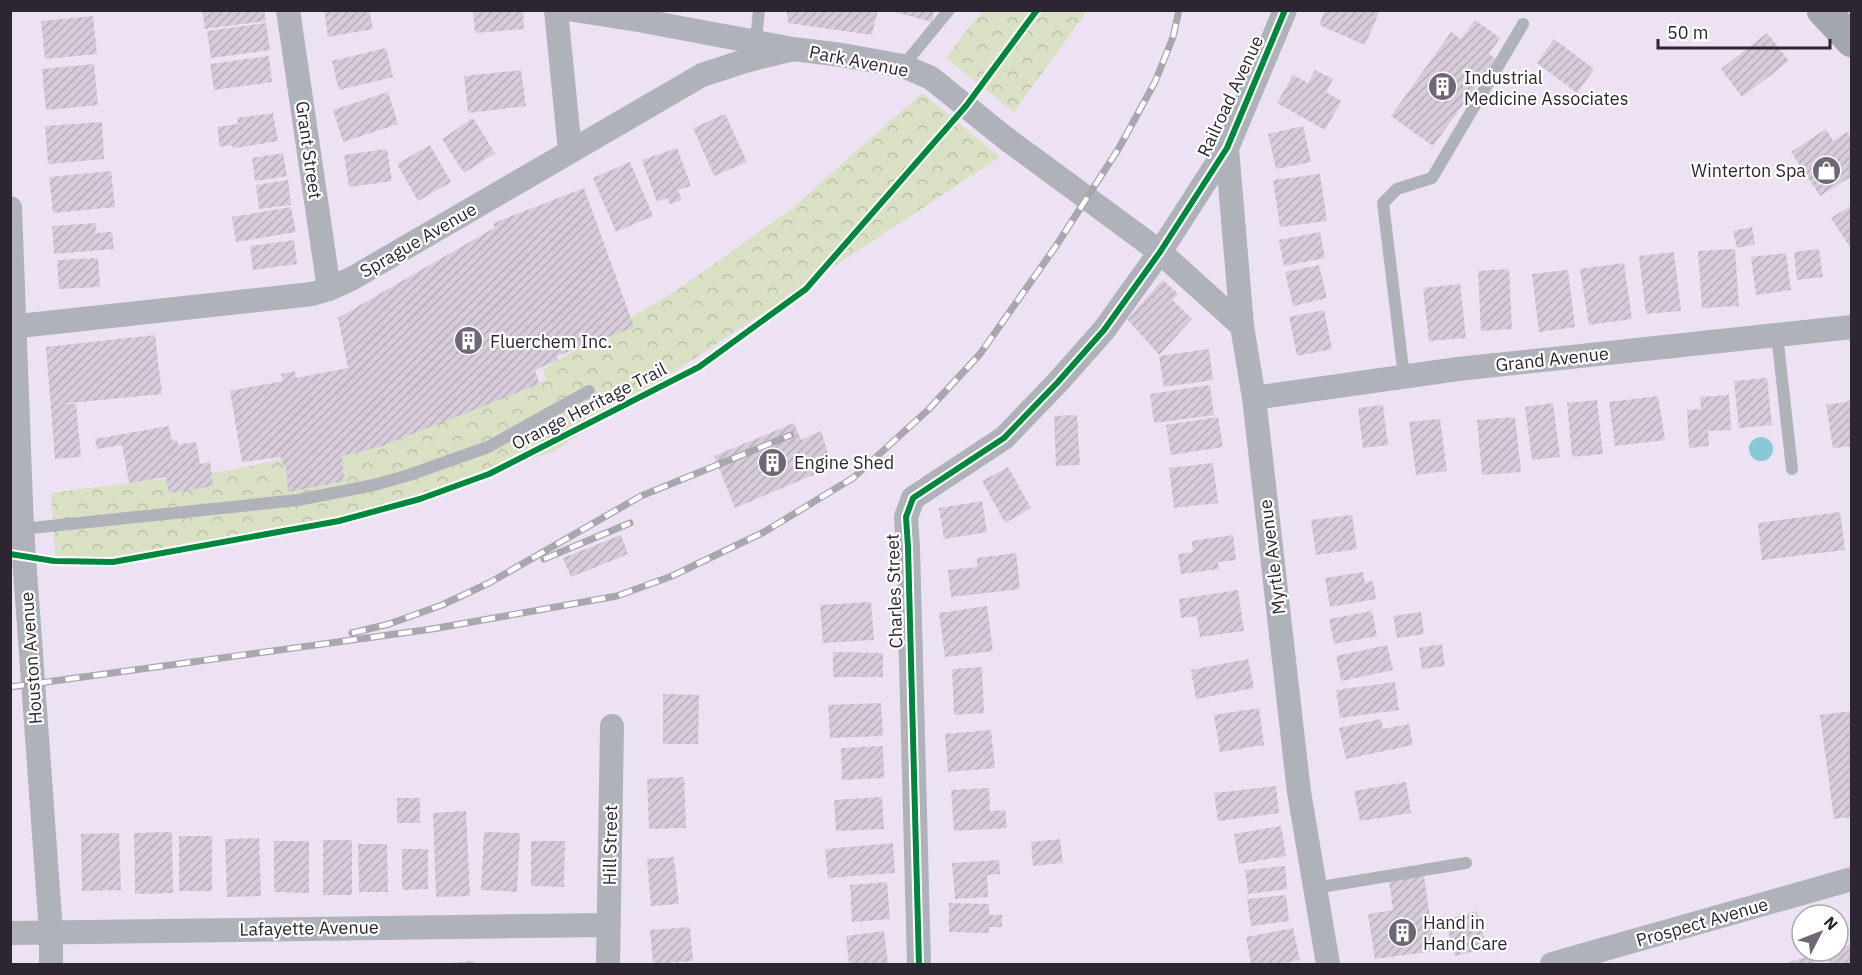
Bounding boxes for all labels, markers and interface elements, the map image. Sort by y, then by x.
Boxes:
scale bar [1658,12,1830,50]
text: 50 m [1667,21,1709,44]
street label: Railroad Avenue [1192,32,1268,160]
street label: Park Avenue [807,40,911,82]
place label: Industrial Medicine Associates [1464,66,1628,110]
building icon: Industrial Medicine Associates [1427,71,1459,103]
street label: Grant Street [291,99,327,201]
shop icon: Winterton Spa [1811,154,1843,186]
place label: Winterton Spa [1691,159,1806,182]
street label: Sprague Avenue [356,197,481,283]
building icon: Fluerchem Inc. [453,325,485,357]
place label: Fluerchem Inc. [490,330,612,353]
street label: Grand Avenue [1494,342,1610,376]
street label: Orange Heritage Trail [508,357,670,455]
building icon: Engine Shed [757,446,789,478]
place label: Engine Shed [794,451,894,474]
street label: Myrtle Avenue [1254,498,1290,616]
street label: Charles Street [881,533,907,649]
street label: Houston Avenue [15,591,47,725]
street label: Hill Street [598,805,622,885]
street label: Prospect Avenue [1633,892,1771,952]
north arrow [1790,903,1850,963]
place label: Hand in Hand Care [1423,911,1508,955]
text: N [1820,912,1842,934]
street label: Lafayette Avenue [239,915,379,941]
building icon: Hand in Hand Care [1386,916,1418,948]

